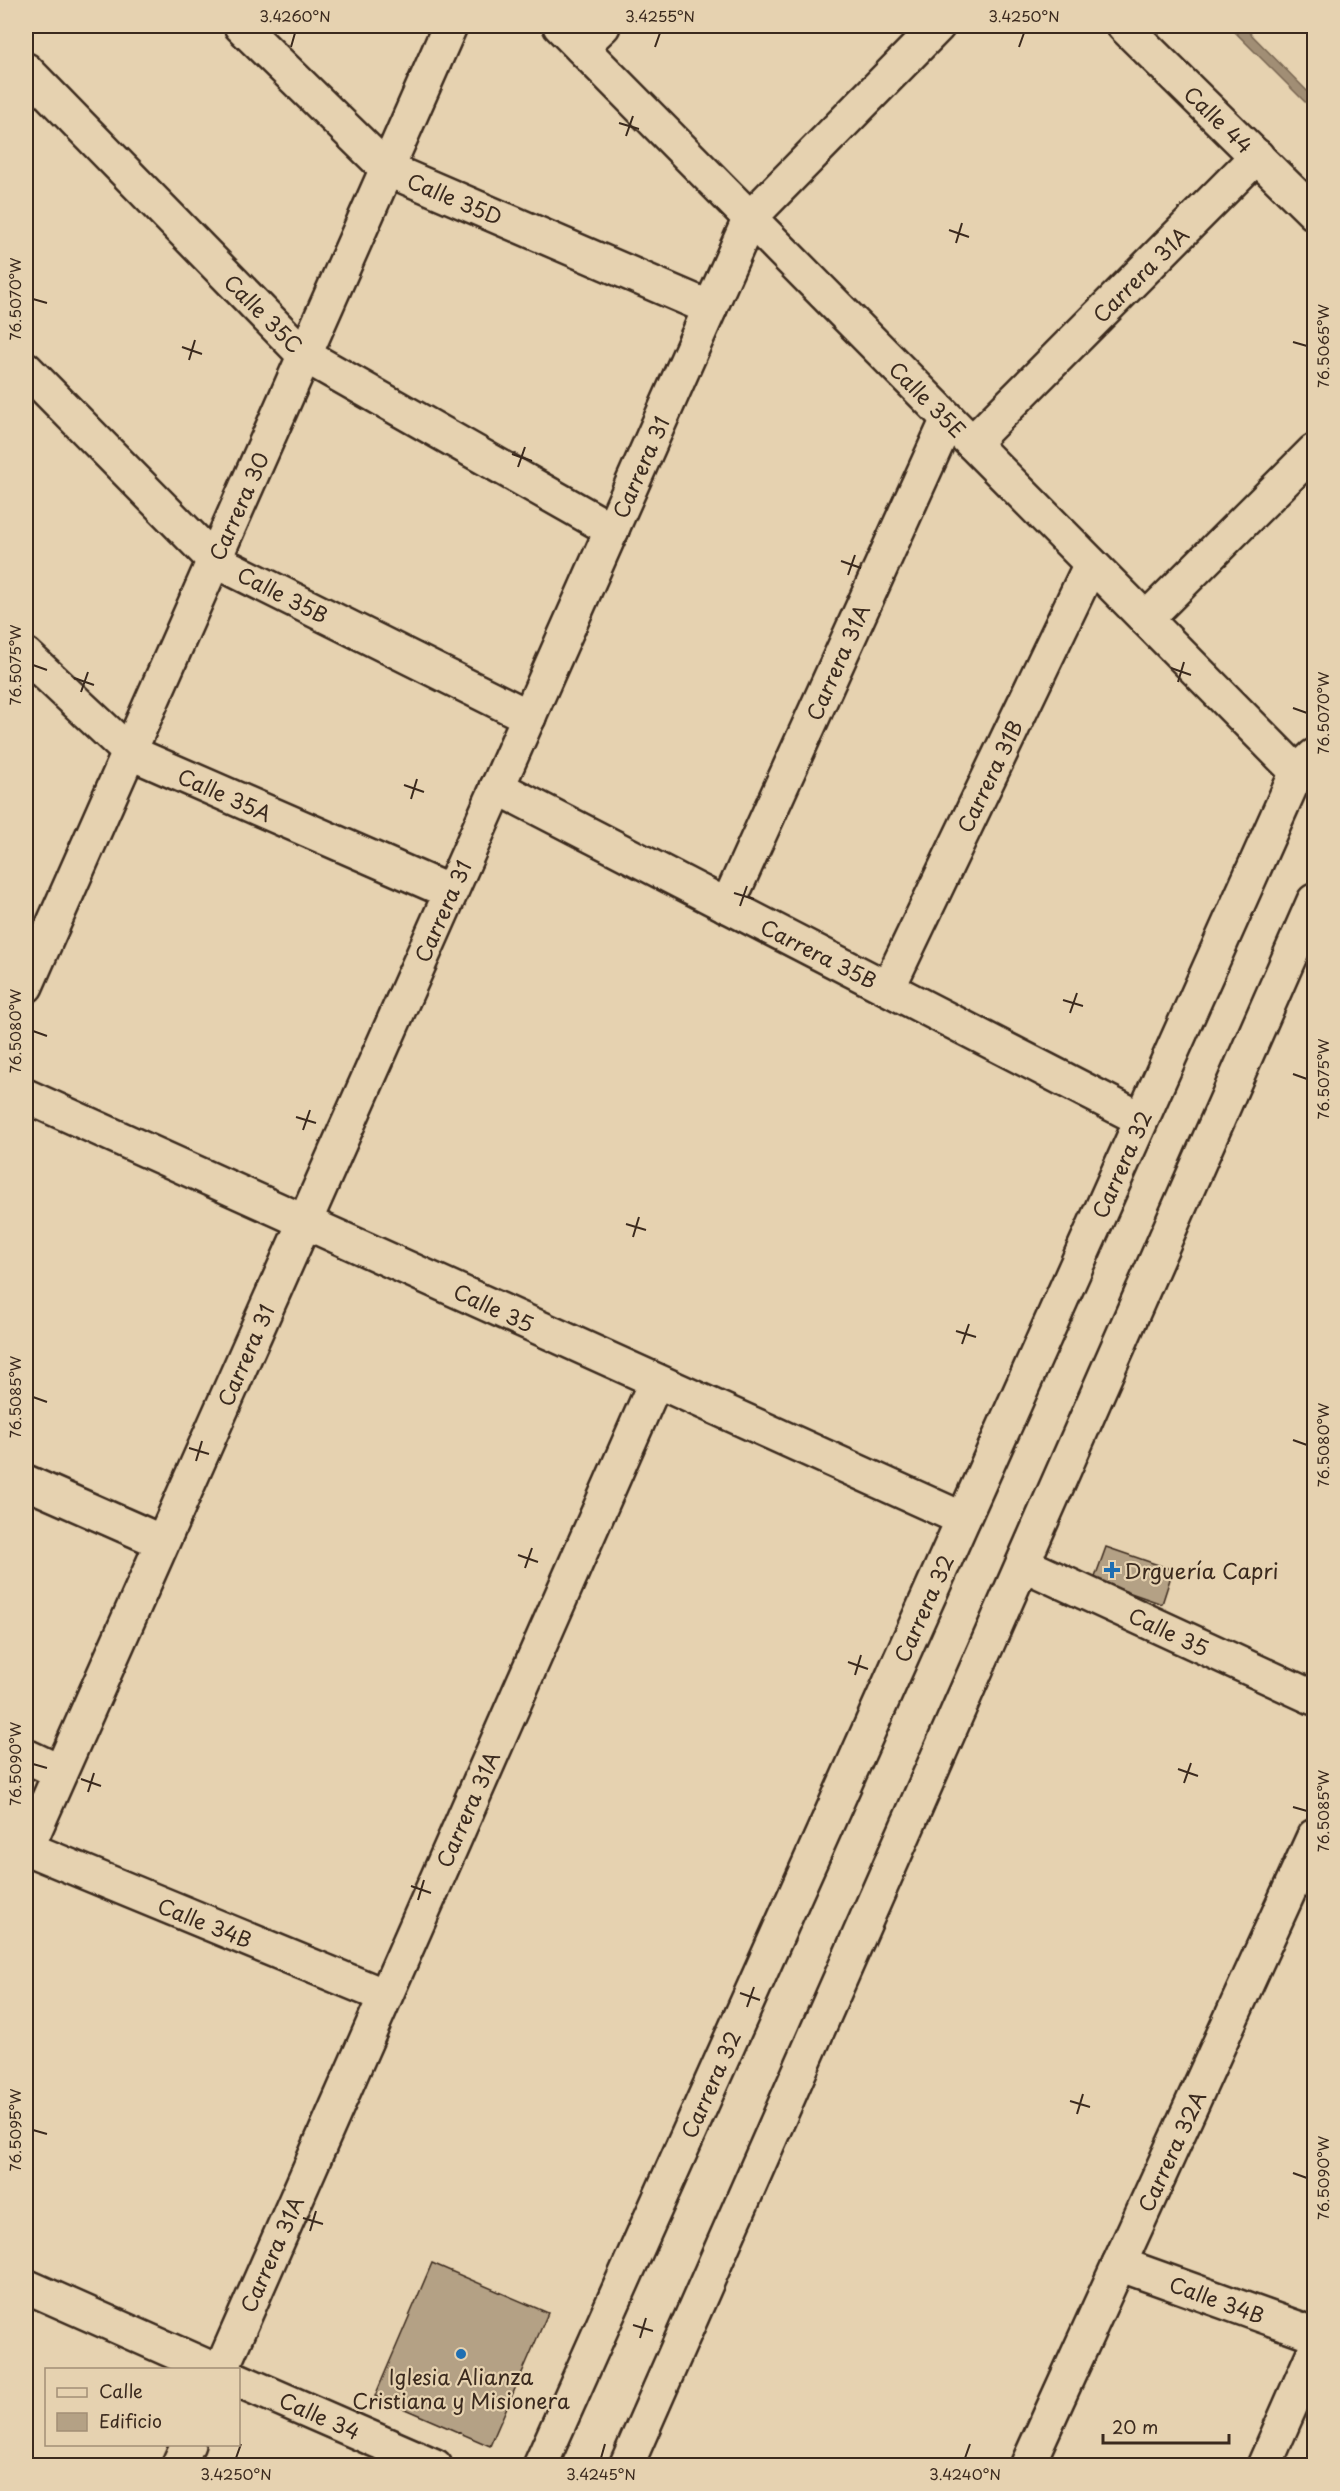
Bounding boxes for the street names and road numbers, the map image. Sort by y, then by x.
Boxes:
street label: Calle 44 [1177,78,1261,160]
street label: Calle 35D [403,164,507,232]
street label: Carrera 31A [1085,219,1195,329]
street label: Calle 35C [217,266,311,360]
street label: Calle 35E [882,353,974,445]
street label: Carrera 31 [603,411,677,523]
street label: Carrera 30 [200,447,276,565]
street label: Calle 35B [232,557,334,631]
street label: Carrera 31A [797,599,877,725]
street label: Carrera 31B [948,714,1030,838]
street label: Calle 35A [173,759,277,829]
street label: Carrera 31 [405,855,479,967]
street label: Carrera 35B [755,910,883,996]
street label: Carrera 32 [1083,1105,1159,1223]
street label: Calle 35 [448,1274,540,1340]
street label: Carrera 31 [208,1299,282,1411]
street label: Carrera 32 [885,1549,961,1667]
street label: Calle 35 [1123,1598,1215,1664]
street label: Carrera 31A [427,1746,507,1872]
street label: Calle 34B [153,1889,257,1955]
street label: Carrera 32 [672,2025,748,2143]
street label: Carrera 32A [1129,2085,1213,2217]
street label: Carrera 31A [231,2191,311,2317]
street label: Calle 34B [1165,2267,1269,2331]
street label: Calle 34 [274,2383,366,2447]

